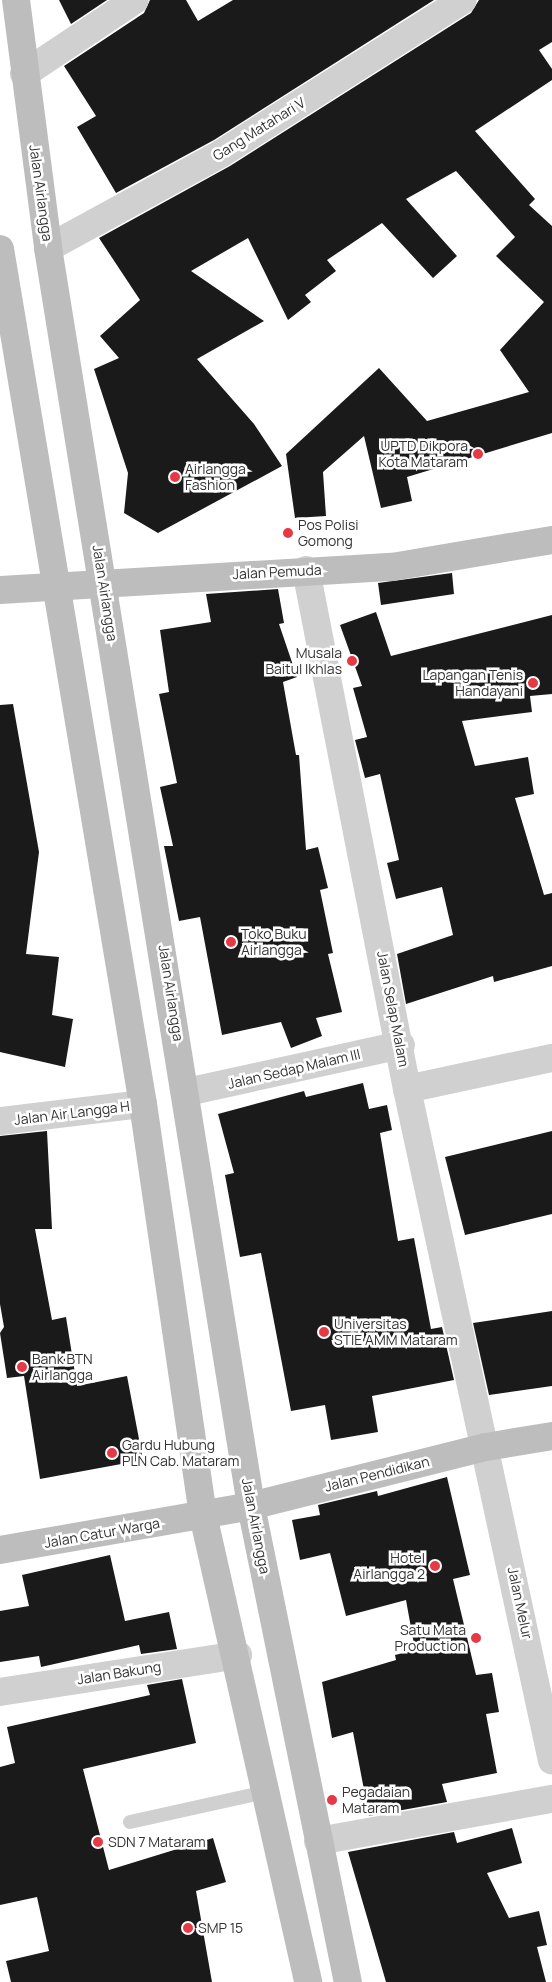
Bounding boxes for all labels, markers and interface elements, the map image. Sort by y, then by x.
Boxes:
street label: Gang Matahari V [210,94,308,164]
street label: Jalan Airlangga [26,144,56,242]
place label: UPTD Dikpora Kota Mataram [378,438,468,471]
marker: UPTD Dikpora Kota Mataram [472,448,484,460]
place label: Airlangga Fashion [185,461,246,494]
marker: Airlangga Fashion [169,471,181,483]
place label: Pos Polisi Gomong [298,517,359,550]
marker: Pos Polisi Gomong [282,527,294,539]
street label: Jalan Airlangga [89,544,121,642]
street label: Jalan Pemuda [232,561,322,583]
place label: Musala Baitul Ikhlas [265,645,342,678]
marker: Musala Baitul Ikhlas [346,655,358,667]
place label: Lapangan Tenis Handayani [422,667,523,700]
marker: Lapangan Tenis Handayani [527,677,539,689]
place label: Toko Buku Airlangga [241,926,307,959]
marker: Toko Buku Airlangga [225,936,237,948]
street label: Jalan Airlangga [155,944,187,1042]
street label: Jalan Selap Malam [374,950,412,1068]
street label: Jalan Sedap Malam III [226,1046,362,1092]
street label: Jalan Air Langga H [13,1098,131,1128]
place label: Universitas STIE AMM Mataram [334,1316,458,1348]
marker: Universitas STIE AMM Mataram [318,1326,330,1338]
place label: Bank BTN Airlangga [32,1351,93,1384]
marker: Bank BTN Airlangga [16,1361,28,1373]
place label: Gardu Hubung PLN Cab. Mataram [122,1437,239,1470]
marker: Gardu Hubung PLN Cab. Mataram [106,1447,118,1459]
street label: Jalan Pendidikan [323,1453,431,1495]
street label: Jalan Airlangga [238,1477,274,1575]
street label: Jalan Catur Warga [43,1515,161,1551]
place label: Hotel Airlangga 2 [353,1550,425,1582]
marker: Hotel Airlangga 2 [429,1560,441,1572]
street label: Jalan Melur [504,1566,536,1640]
place label: Satu Mata Production [395,1622,466,1654]
marker: Satu Mata Production [470,1632,482,1644]
street label: Jalan Bakung [76,1658,162,1688]
place label: Pegadaian Mataram [342,1784,410,1816]
marker: Pegadaian Mataram [326,1794,338,1806]
place label: SDN 7 Mataram [108,1834,206,1850]
marker: SDN 7 Mataram [92,1836,104,1848]
place label: SMP 15 [198,1920,243,1936]
marker: SMP 15 [182,1922,194,1934]

